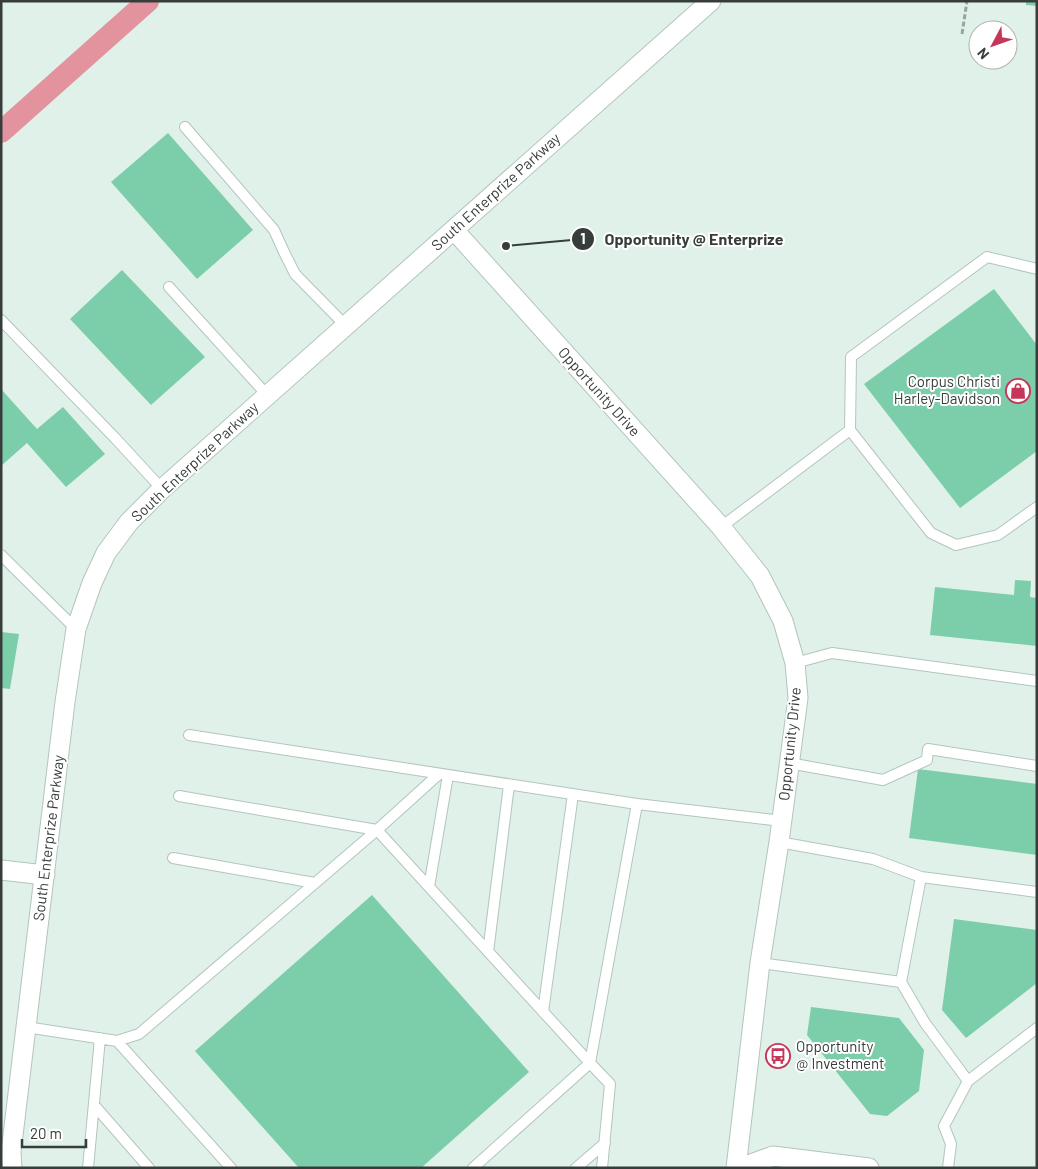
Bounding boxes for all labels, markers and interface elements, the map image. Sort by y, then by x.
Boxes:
north arrow [968,20,1018,70]
text: N [973,45,992,63]
street label: South Enterprize Parkway [427,129,564,254]
callout: Opportunity @ Enterprize [570,224,794,255]
text: 1 [580,229,586,247]
text: Opportunity @ Enterprize [605,229,784,248]
street label: Opportunity Drive [555,343,645,440]
place label: Corpus Christi Harley-Davidson [894,372,1000,407]
shop icon: Corpus Christi Harley-Davidson [1005,378,1031,404]
street label: South Enterprize Parkway [127,398,262,525]
street label: Opportunity Drive [774,686,804,801]
street label: South Enterprize Parkway [29,754,67,922]
place label: Opportunity @ Investment [796,1037,884,1072]
bus stop icon: Opportunity @ Investment [765,1043,791,1069]
scale bar [22,1116,86,1148]
text: 20 m [30,1124,62,1142]

